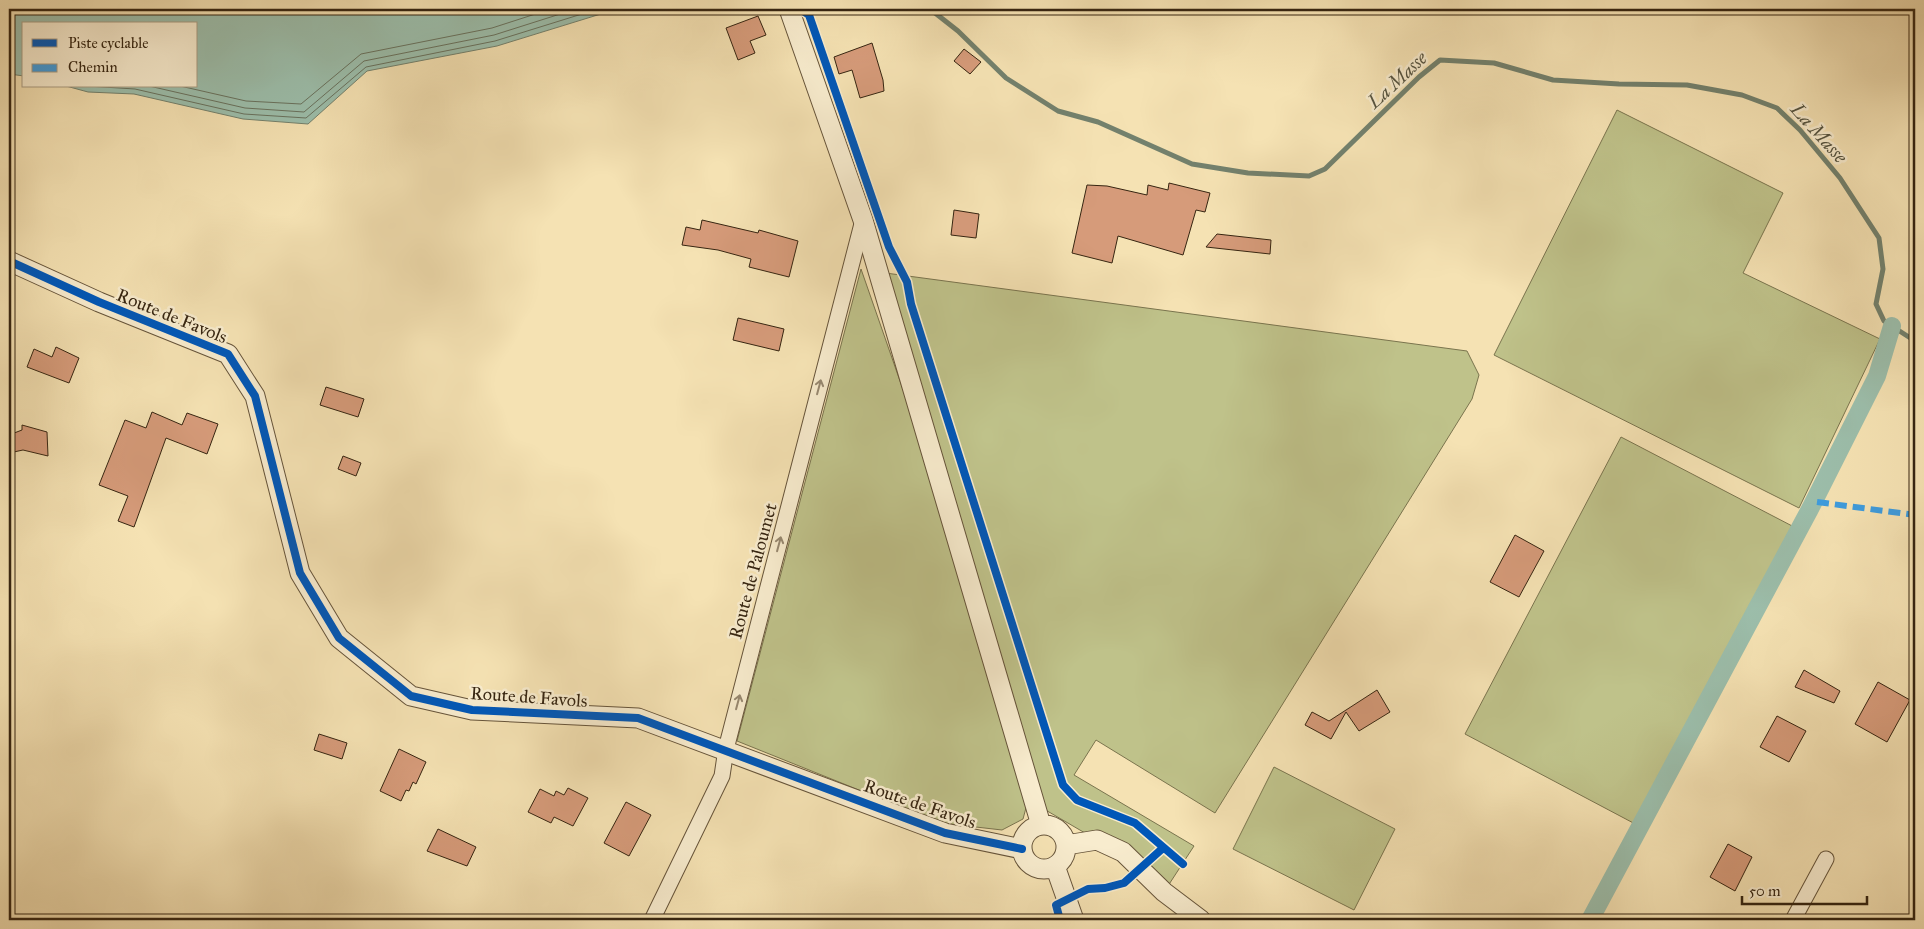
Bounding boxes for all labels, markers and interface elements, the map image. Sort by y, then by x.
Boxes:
legend [22,22,198,88]
text: Piste cyclable [68,34,148,52]
water label: La Masse [1362,46,1432,114]
text: Chemin [68,58,118,76]
water label: La Masse [1785,98,1853,168]
street label: Route de Favols [113,284,231,348]
one-way arrow [815,380,825,396]
street label: Route de Paloumet [724,500,782,641]
one-way arrow [775,537,784,553]
street label: Route de Favols [470,682,588,712]
one-way arrow [734,694,743,710]
street label: Route de Favols [861,775,979,833]
scale bar [1742,874,1866,906]
text: 50 m [1749,882,1781,900]

